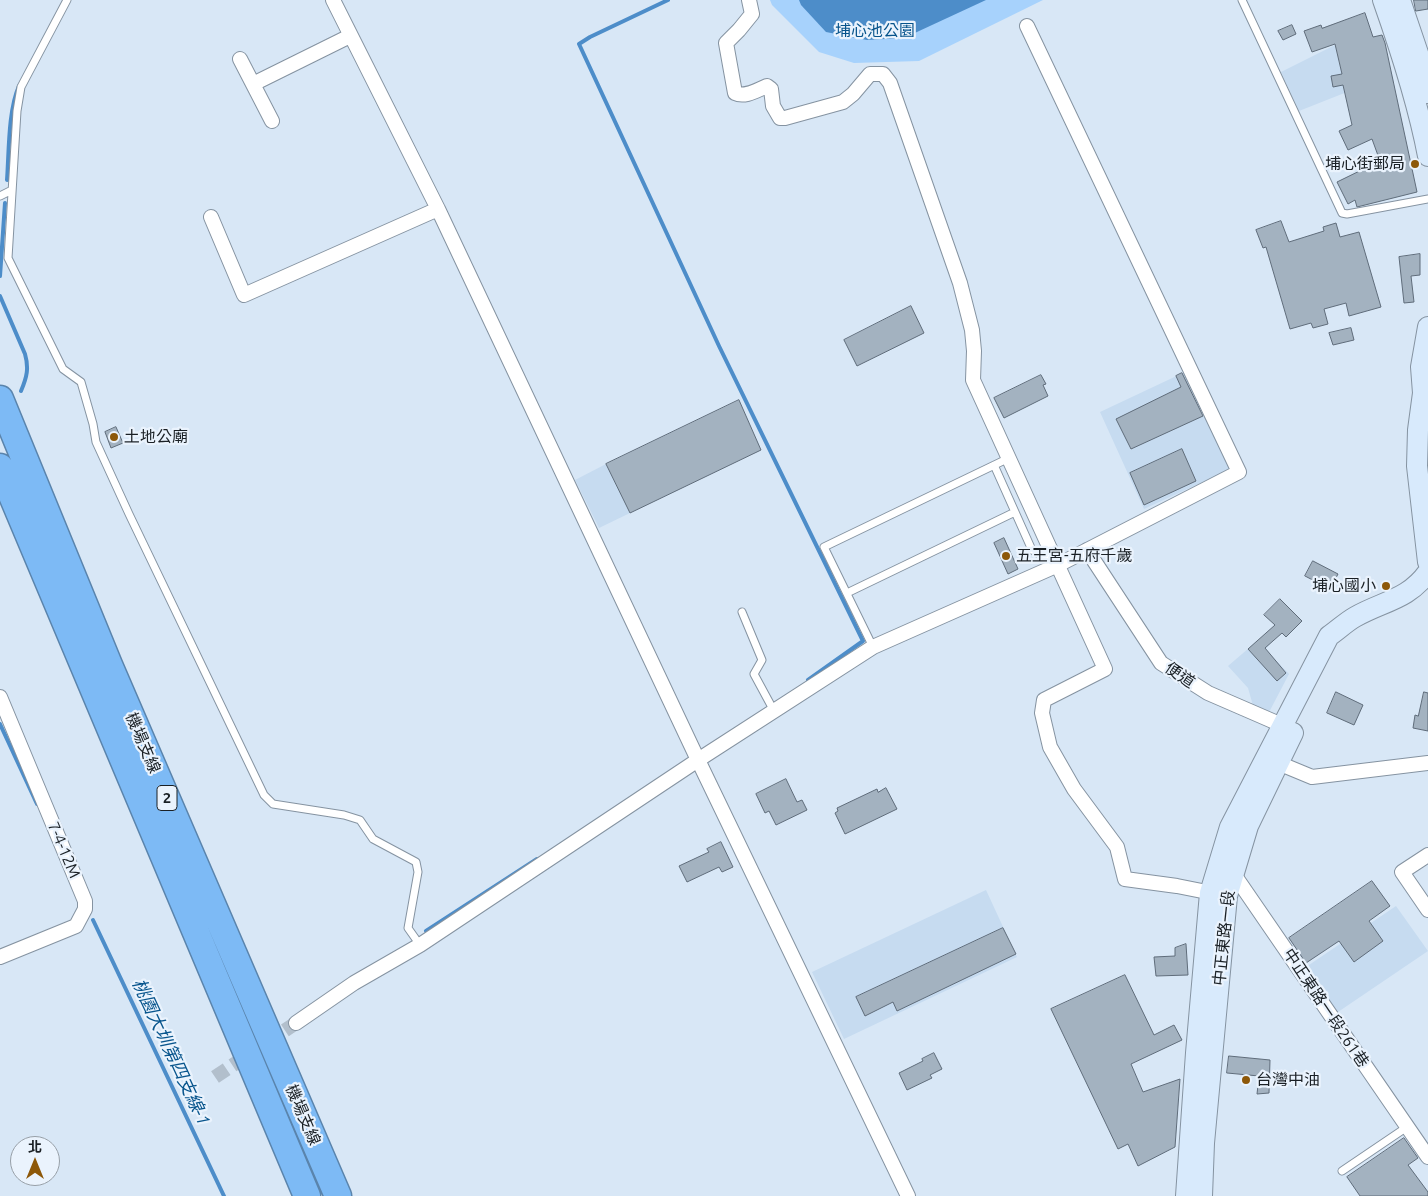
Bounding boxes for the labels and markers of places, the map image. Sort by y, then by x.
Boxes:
place label: 埔心街郵局 [1325,154,1405,174]
marker: 埔心街郵局 [1409,158,1421,170]
place label: 土地公廟 [124,427,188,447]
marker: 土地公廟 [108,431,120,443]
place label: 五王宮-五府千歲 [1016,546,1133,566]
marker: 五王宮-五府千歲 [1000,550,1012,562]
place label: 埔心國小 [1312,576,1376,596]
marker: 埔心國小 [1380,580,1392,592]
place label: 台灣中油 [1256,1070,1320,1090]
marker: 台灣中油 [1240,1074,1252,1086]

